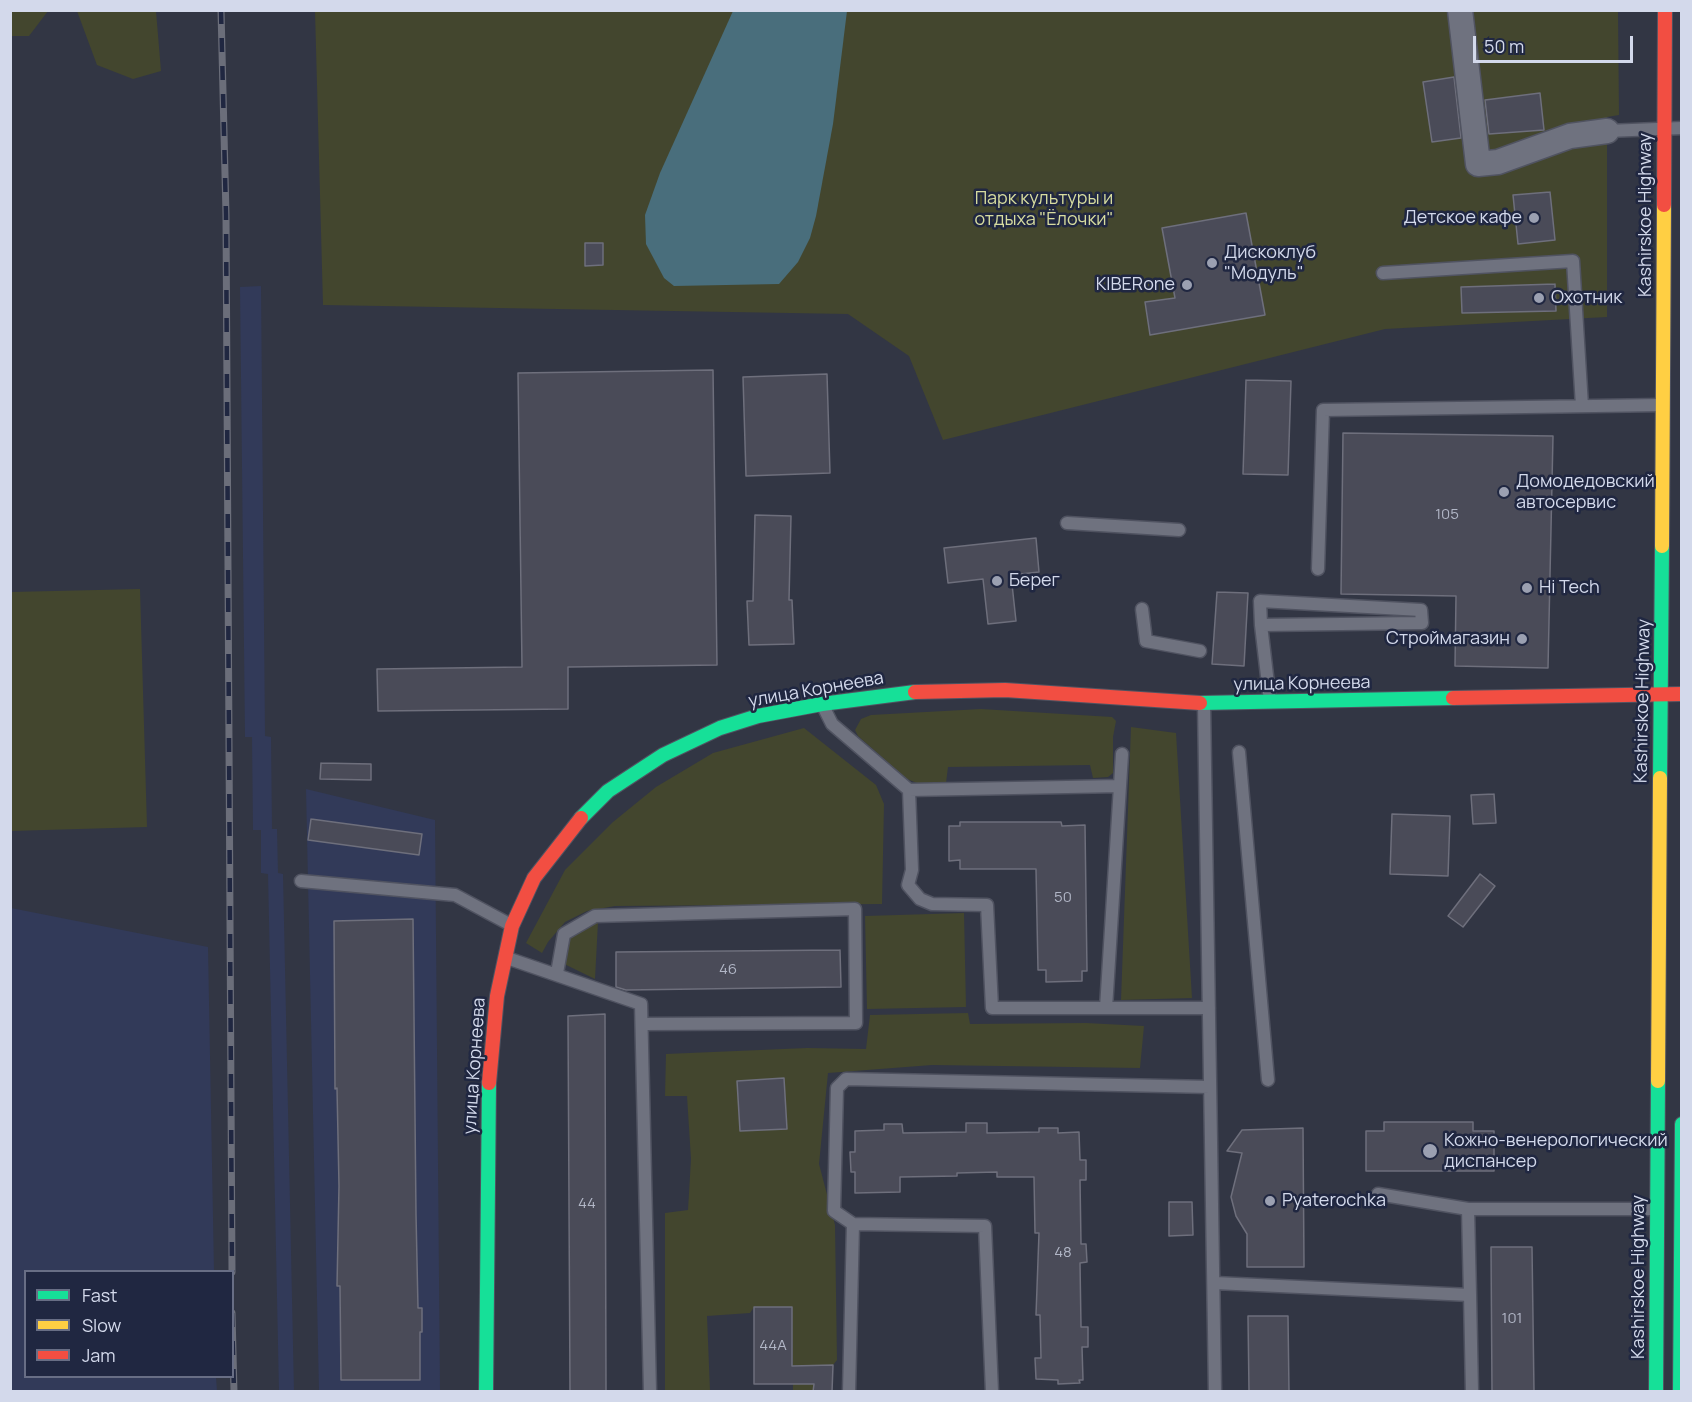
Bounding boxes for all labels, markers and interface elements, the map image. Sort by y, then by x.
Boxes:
scale bar [1476,24,1636,62]
text: 50 m [1484,34,1524,58]
street label: Kashirskoe Highway [1635,133,1657,297]
park label: Парк культуры и отдыха "Ёлочки" [974,188,1114,230]
place label: Детское кафе [1404,207,1522,229]
marker: Детское кафе [1527,211,1541,225]
place label: Дискоклуб "Модуль" [1224,242,1316,284]
marker: Дискоклуб "Модуль" [1205,256,1219,270]
place label: KIBERone [1096,274,1175,296]
marker: KIBERone [1180,278,1194,292]
place label: Охотник [1551,287,1622,309]
marker: Охотник [1532,291,1546,305]
place label: Домодедовский автосервис [1516,471,1655,514]
marker: Домодедовский автосервис [1497,485,1511,499]
house number: 105 [1435,506,1459,524]
place label: Берег [1009,570,1060,592]
marker: Берег [990,574,1004,588]
place label: Hi Tech [1539,577,1600,599]
marker: Hi Tech [1520,581,1534,595]
street label: Kashirskoe Highway [1631,619,1655,783]
place label: Строймагазин [1386,628,1510,650]
marker: Строймагазин [1515,632,1529,646]
street label: улица Корнеева [747,667,885,713]
street label: улица Корнеева [1233,672,1371,696]
house number: 50 [1054,889,1072,907]
house number: 46 [719,961,737,979]
street label: улица Корнеева [459,997,491,1135]
place label: Кожно-венерологический диспансер [1444,1130,1668,1172]
marker: Кожно-венерологический диспансер [1421,1142,1439,1160]
place label: Pyaterochka [1282,1190,1386,1212]
marker: Pyaterochka [1263,1194,1277,1208]
house number: 44 [578,1195,596,1213]
street label: Kashirskoe Highway [1628,1195,1650,1359]
house number: 48 [1054,1244,1072,1262]
legend [24,1270,234,1378]
text: Fast [82,1283,117,1307]
house number: 101 [1502,1310,1522,1328]
text: Slow [82,1313,121,1337]
house number: 44А [759,1337,787,1355]
text: Jam [82,1343,116,1367]

